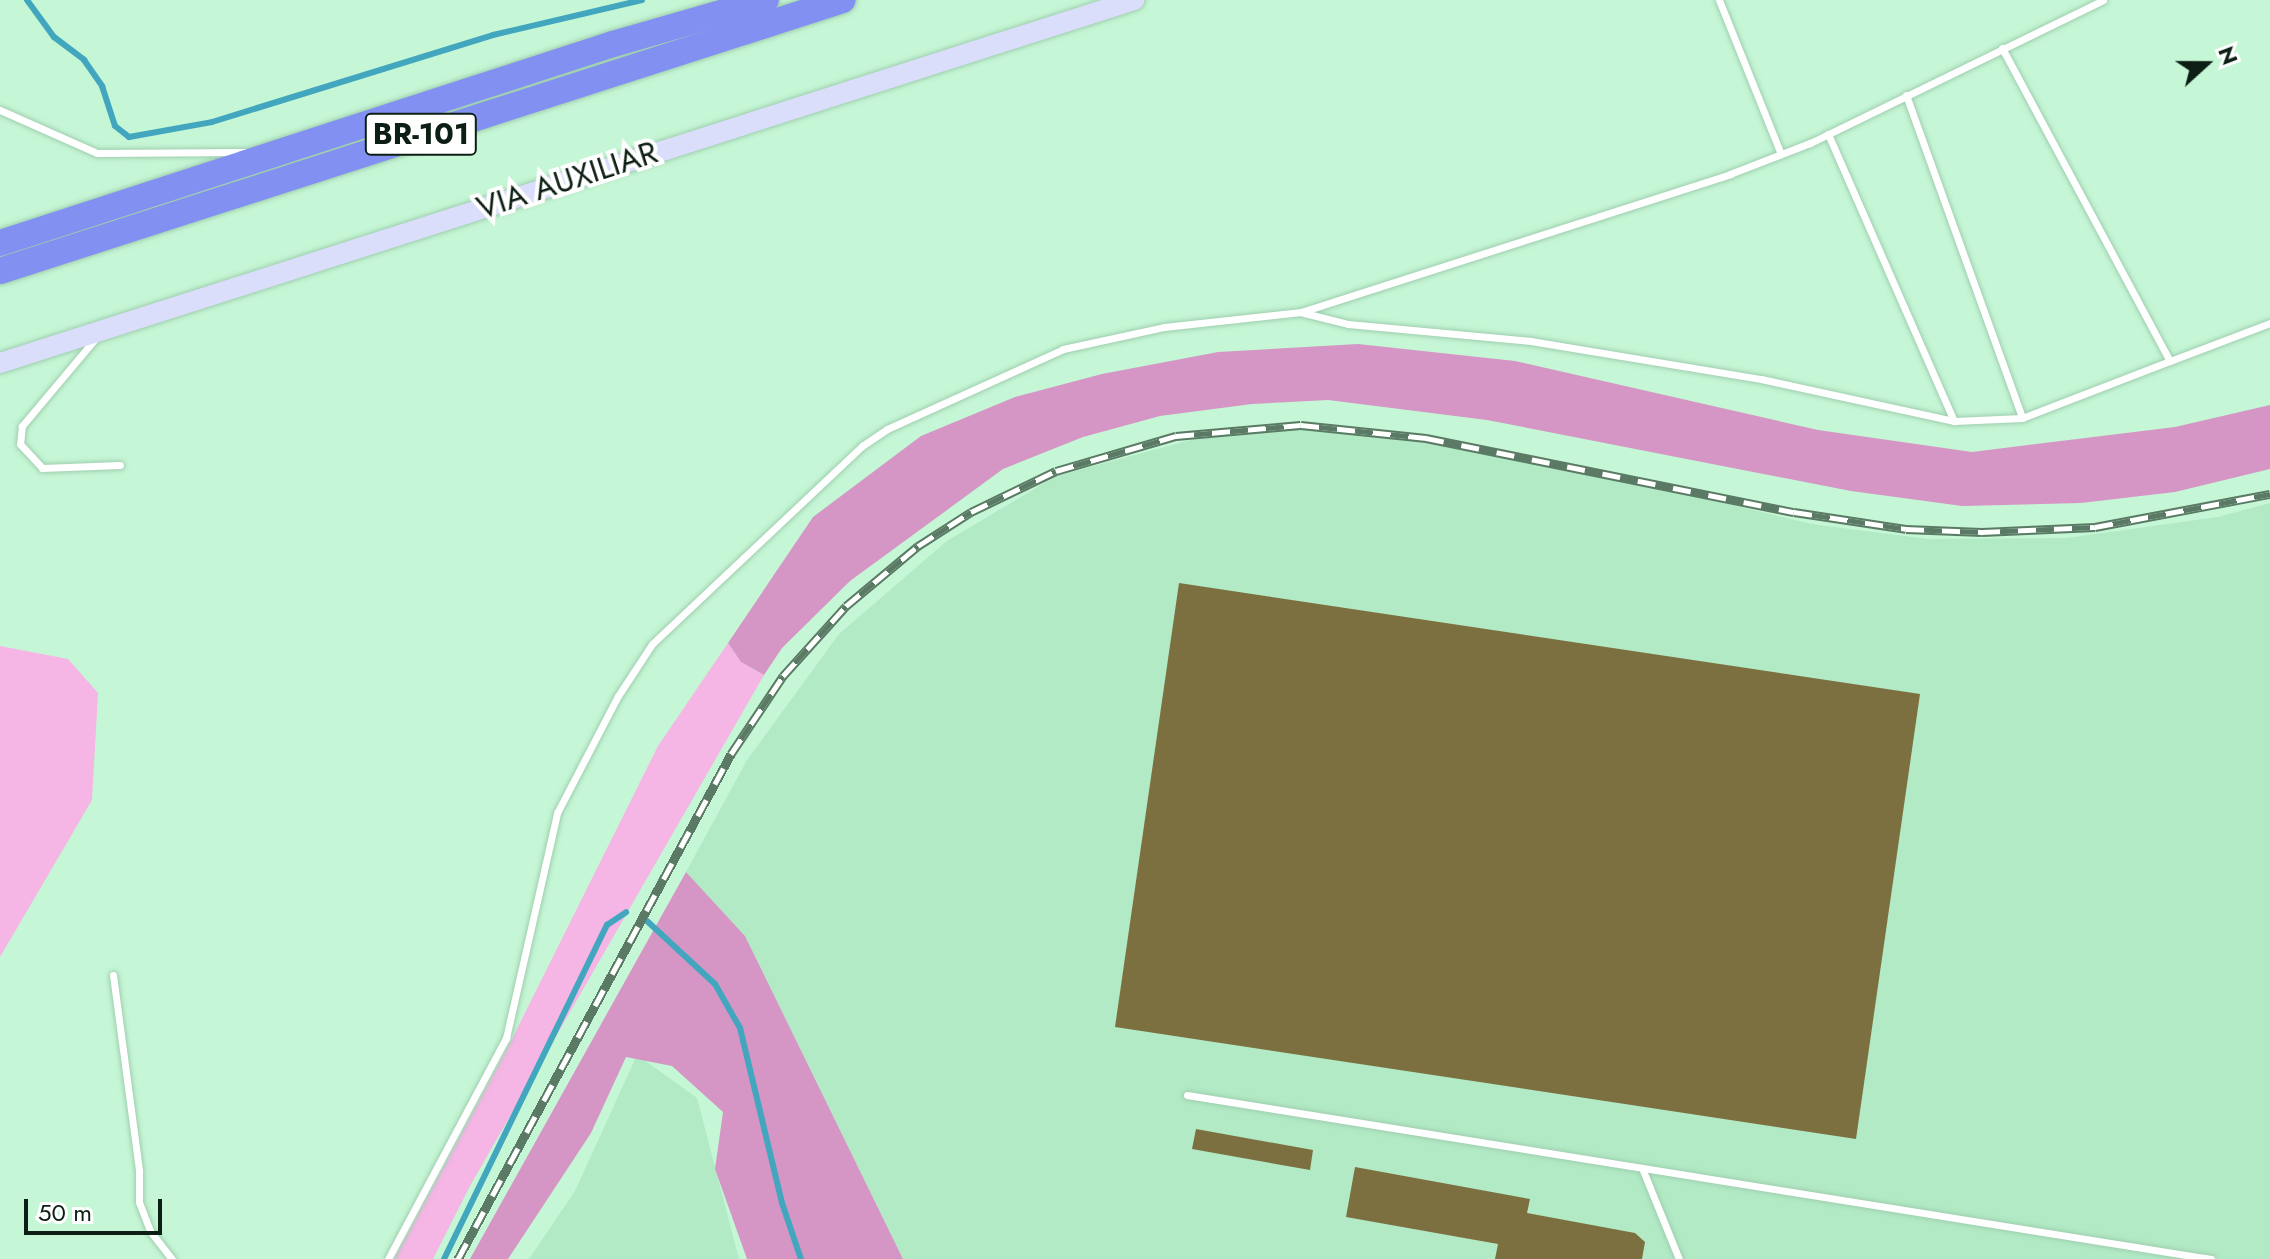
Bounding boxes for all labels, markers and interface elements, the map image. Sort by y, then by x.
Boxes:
north arrow [2166,24,2246,104]
text: N [2210,42,2246,69]
road number: BR-101 [363,108,479,160]
street label: VIA AUXILIAR [472,133,662,227]
scale bar [28,1183,166,1233]
text: 50 m [38,1195,92,1230]

